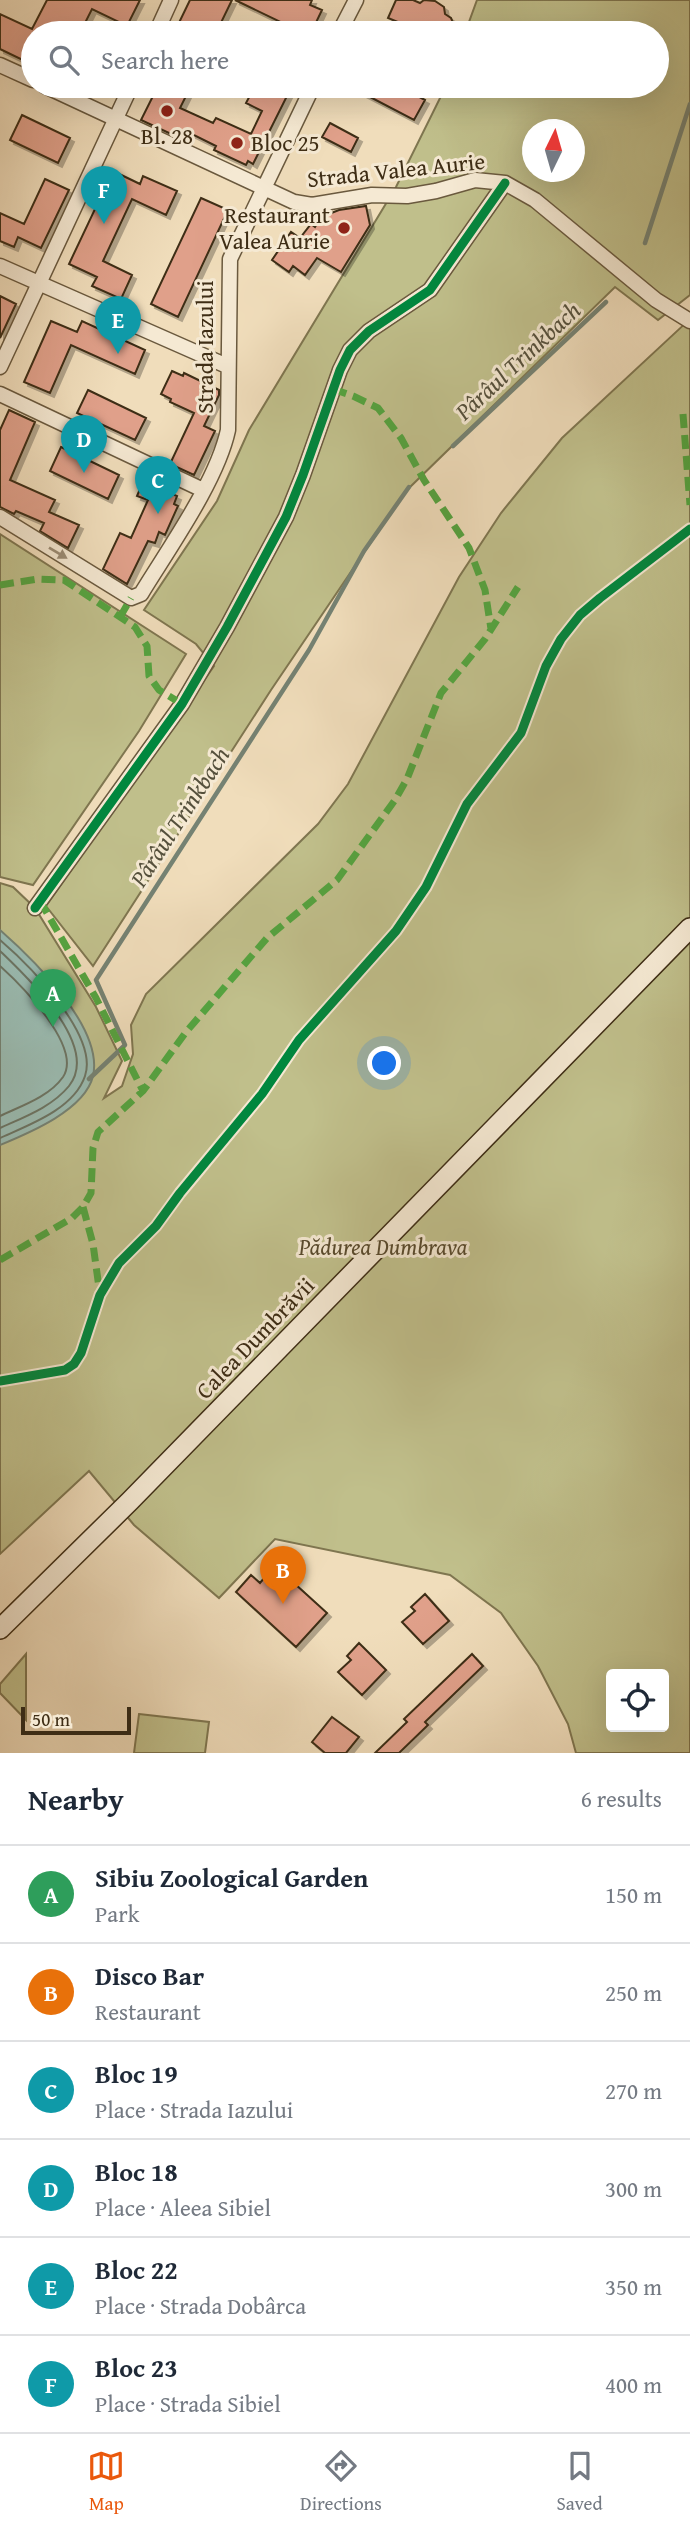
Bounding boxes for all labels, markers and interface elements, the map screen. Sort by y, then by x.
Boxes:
search box [21,21,669,98]
text: Search here [101,40,229,79]
icon: search [45,41,83,79]
marker: Bl. 28 [159,103,175,119]
place label: Bl. 28 [141,119,193,152]
north arrow [522,119,585,182]
place label: Bloc 25 [251,126,320,159]
marker: Bloc 25 [229,135,245,151]
street label: Strada Valea Aurie [305,144,486,195]
pin: F [81,166,127,224]
place label: Restaurant Valea Aurie [219,198,330,257]
marker: Restaurant Valea Aurie [336,220,352,236]
street label: Strada Iazului [188,280,221,414]
water label: Pârâul Trinkbach [446,293,588,429]
pin: E [95,296,141,354]
pin: D [61,415,107,473]
pin: C [135,456,181,514]
one-way arrow [49,546,68,559]
water label: Pârâul Trinkbach [121,740,238,894]
pin: A [30,969,76,1027]
your location [367,1046,401,1080]
park label: Pădurea Dumbrava [298,1230,468,1263]
street label: Calea Dumbrăvii [188,1269,322,1406]
pin: B [260,1546,306,1604]
map controls [606,1669,669,1732]
button: locate [606,1669,669,1732]
scale bar [21,1704,131,1736]
text: 50 m [32,1705,70,1733]
text: Nearby [28,1777,124,1821]
text: 6 results [581,1782,662,1815]
text: Sibiu Zoological Garden [95,1858,368,1897]
text: A [44,1878,58,1911]
text: 150 m [605,1878,662,1911]
text: Park [95,1897,139,1930]
text: Disco Bar [95,1956,204,1995]
text: B [44,1976,58,2009]
text: 250 m [605,1976,662,2009]
text: Restaurant [95,1995,201,2028]
text: Bloc 19 [95,2054,178,2093]
text: C [44,2074,58,2107]
text: 270 m [605,2074,662,2107]
text: Place · Strada Iazului [95,2093,293,2126]
text: Bloc 18 [95,2152,178,2191]
text: D [44,2172,58,2205]
text: 300 m [605,2172,662,2205]
text: Place · Aleea Sibiel [95,2191,271,2224]
text: Bloc 22 [95,2250,178,2289]
text: E [45,2270,57,2303]
text: 350 m [605,2270,662,2303]
text: Place · Strada Dobârca [95,2289,306,2322]
text: Bloc 23 [95,2348,178,2387]
text: F [45,2368,57,2401]
text: 400 m [605,2368,662,2401]
text: Place · Strada Sibiel [95,2387,281,2420]
tab: Map [87,2447,125,2517]
tab: Directions [300,2447,382,2517]
tab: Saved [557,2447,603,2517]

